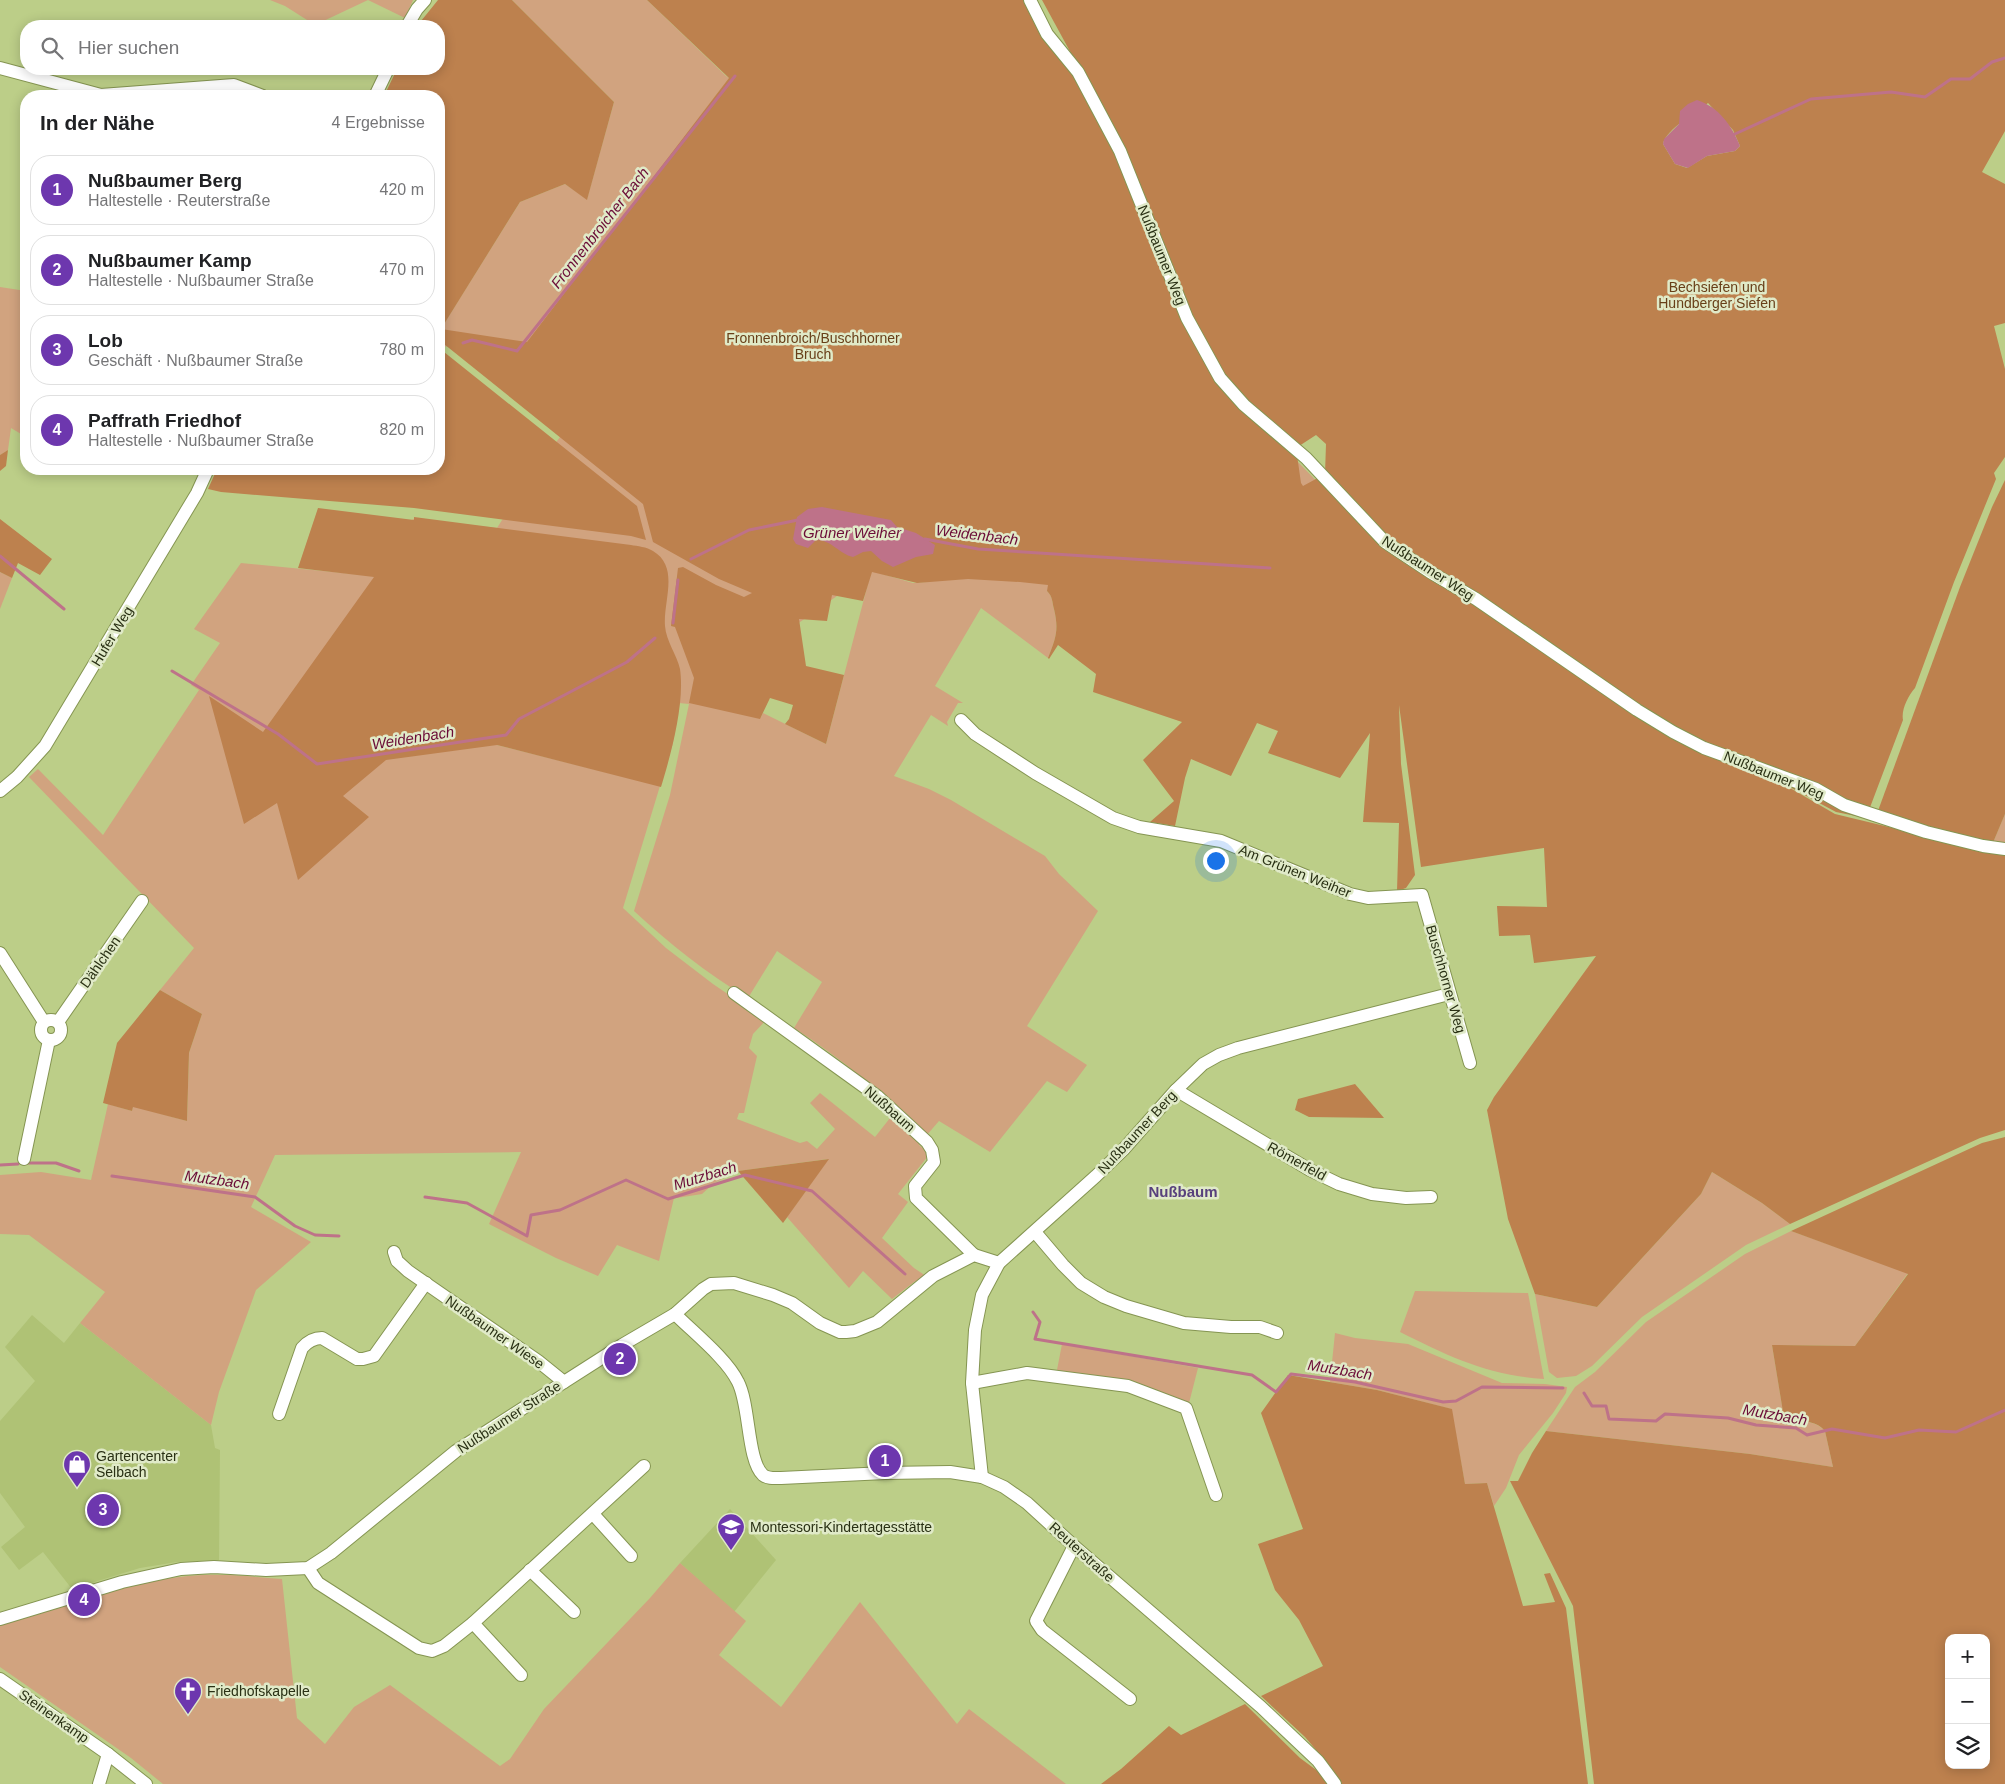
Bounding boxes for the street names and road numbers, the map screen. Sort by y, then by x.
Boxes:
street label: Nußbaumer Weg [1135,203,1189,307]
street label: Nußbaumer Weg [1379,532,1477,604]
street label: Hufer Weg [88,603,136,669]
street label: Nußbaumer Weg [1722,748,1826,802]
street label: Am Grünen Weiher [1237,841,1354,901]
street label: Buschhorner Weg [1423,923,1469,1035]
street label: Dählchen [76,933,124,991]
street label: Nußbaum [862,1083,918,1135]
street label: Nußbaumer Berg [1095,1087,1179,1177]
street label: Römerfeld [1265,1138,1329,1184]
street label: Nußbaumer Wiese [443,1292,548,1372]
street label: Nußbaumer Straße [454,1378,564,1456]
street label: Reuterstraße [1046,1519,1118,1585]
street label: Steinenkamp [16,1686,92,1746]

